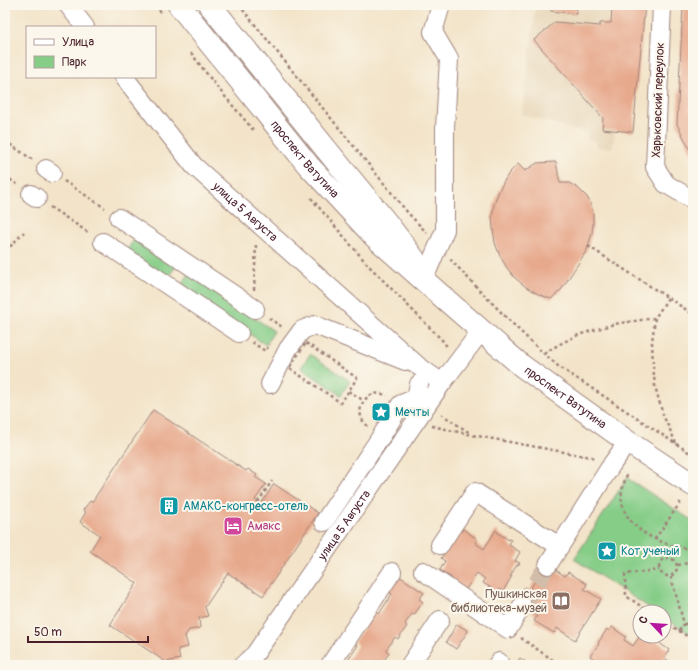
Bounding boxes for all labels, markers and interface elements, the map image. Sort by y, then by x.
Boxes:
legend [26,26,156,78]
text: Улица [62,35,94,50]
street label: Харьковский переулок [649,42,668,158]
text: Парк [62,55,87,70]
street label: проспект Ватутина [267,118,342,202]
street label: улица 5 Августа [209,179,281,245]
street label: проспект Ватутина [521,363,610,432]
place icon: Мечты [370,401,392,423]
place label: Мечты [395,405,430,420]
street label: улица 5 Августа [314,487,374,564]
building icon: АМАКС-конгресс-отель [158,495,180,517]
place label: АМАКС-конгресс-отель [183,499,308,514]
hotel icon: Амакс [222,515,244,537]
place label: Амакс [247,519,281,534]
place icon: Кот ученый [596,540,618,562]
place label: Кот ученый [621,544,680,559]
place label: Пушкинская библиотека-музей [450,587,547,616]
library icon: Пушкинская библиотека-музей [550,590,572,612]
north arrow [632,604,672,644]
text: С [636,614,651,626]
scale bar [28,618,148,644]
text: 50 m [34,625,62,640]

